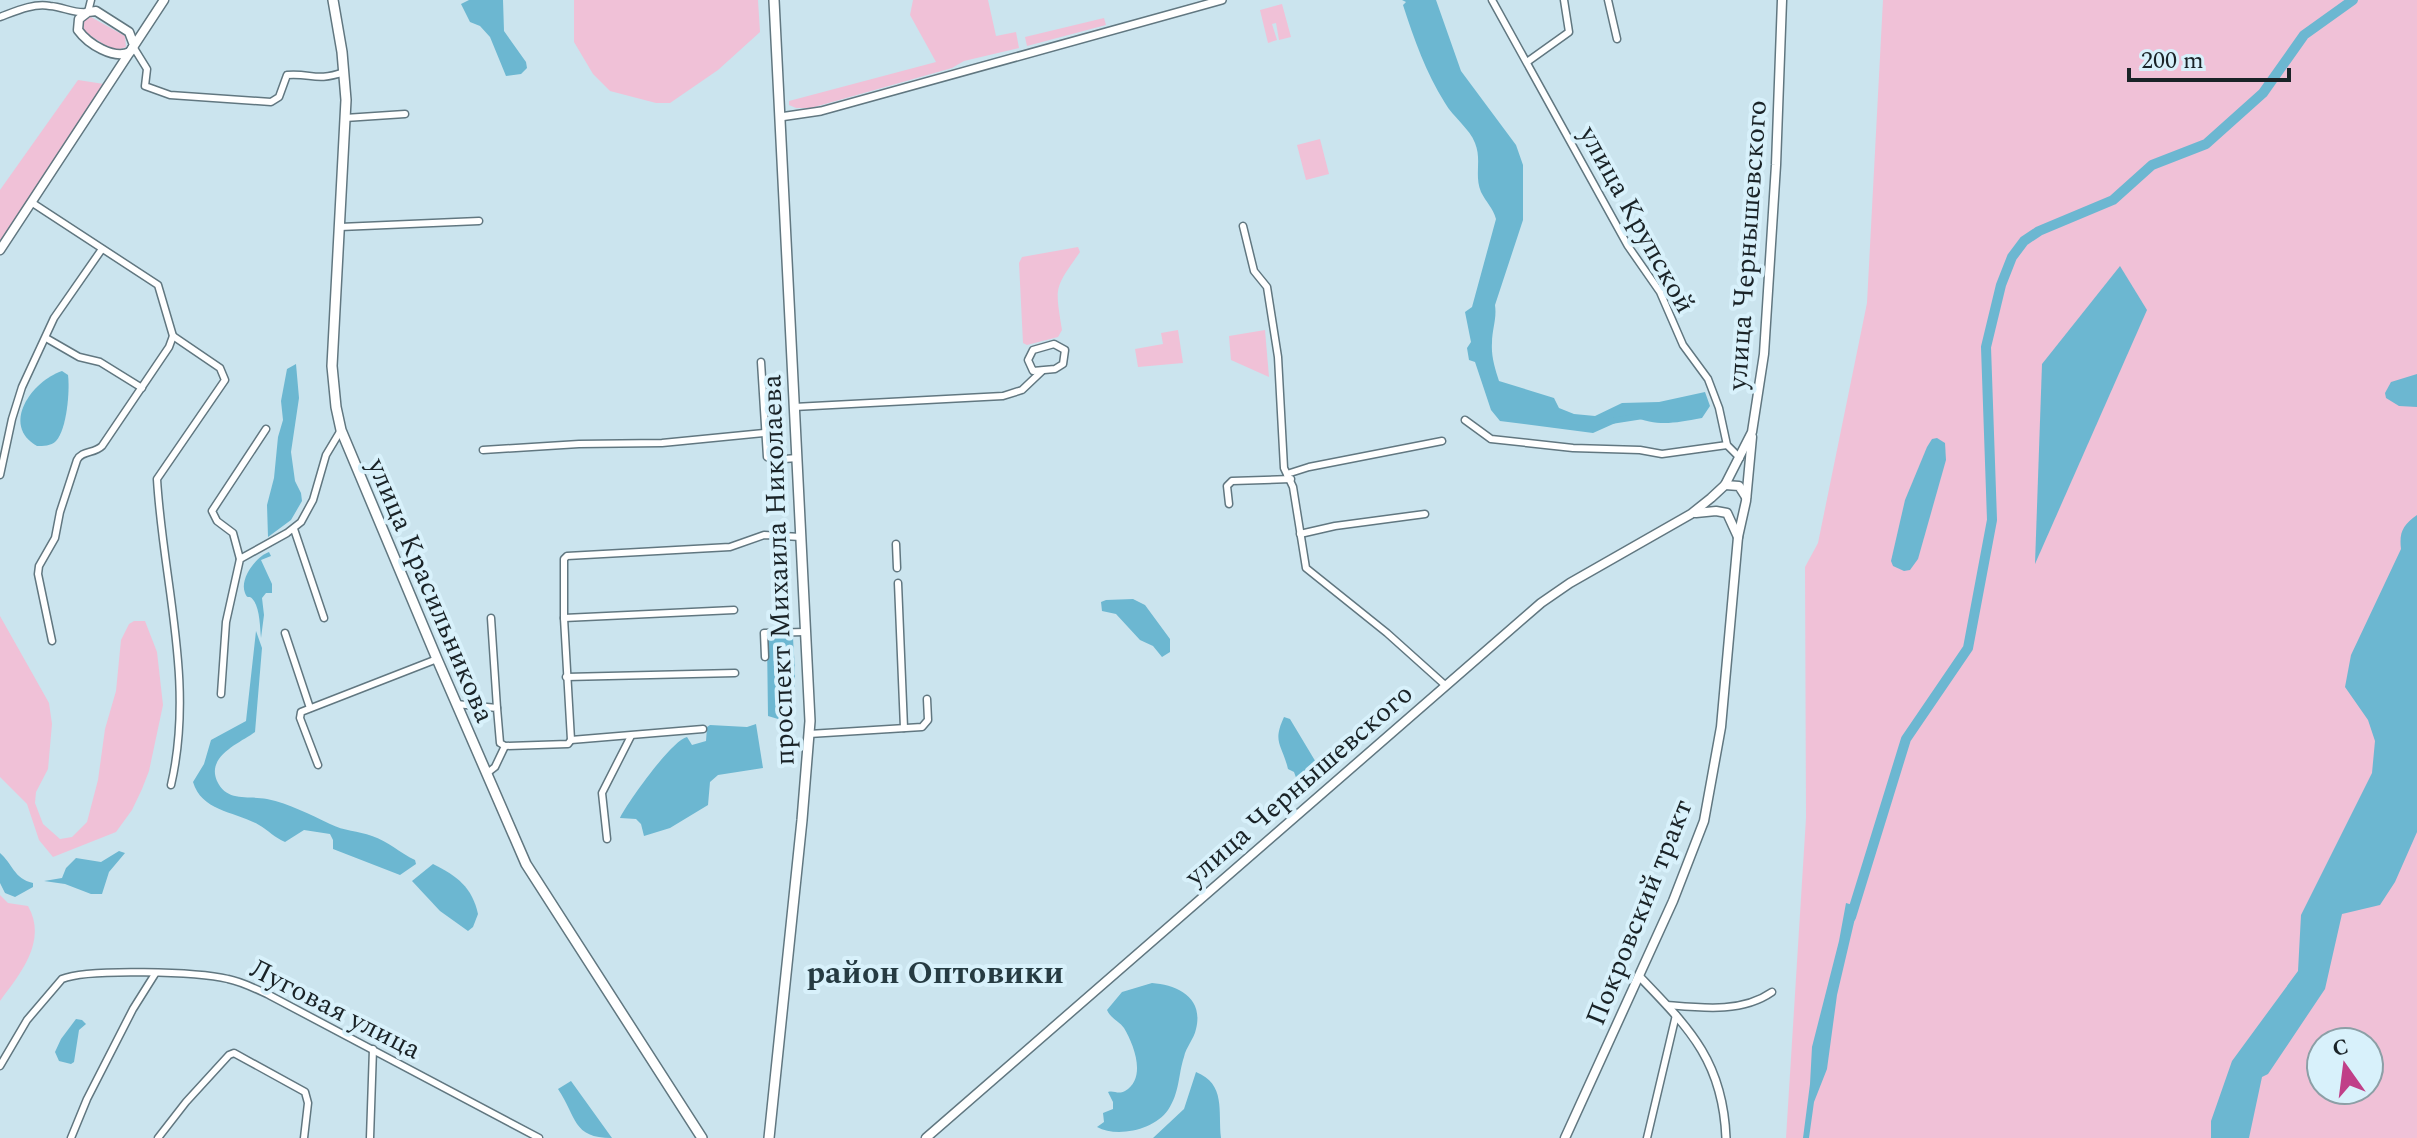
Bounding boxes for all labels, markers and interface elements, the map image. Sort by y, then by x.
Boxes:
scale bar [2129,32,2289,82]
text: 200 m [2141,43,2204,79]
street label: улица Чернышевского [1716,98,1779,393]
street label: улица Крупской [1567,117,1706,321]
street label: проспект Михаила Николаева [750,373,807,766]
street label: улица Красильникова [355,451,506,730]
street label: улица Чернышевского [1174,673,1423,897]
street label: Покровский тракт [1574,793,1704,1032]
street label: Луговая улица [242,948,429,1071]
district label: район Оптовики [806,949,1064,998]
north arrow [2305,1026,2385,1106]
text: С [2329,1030,2352,1066]

